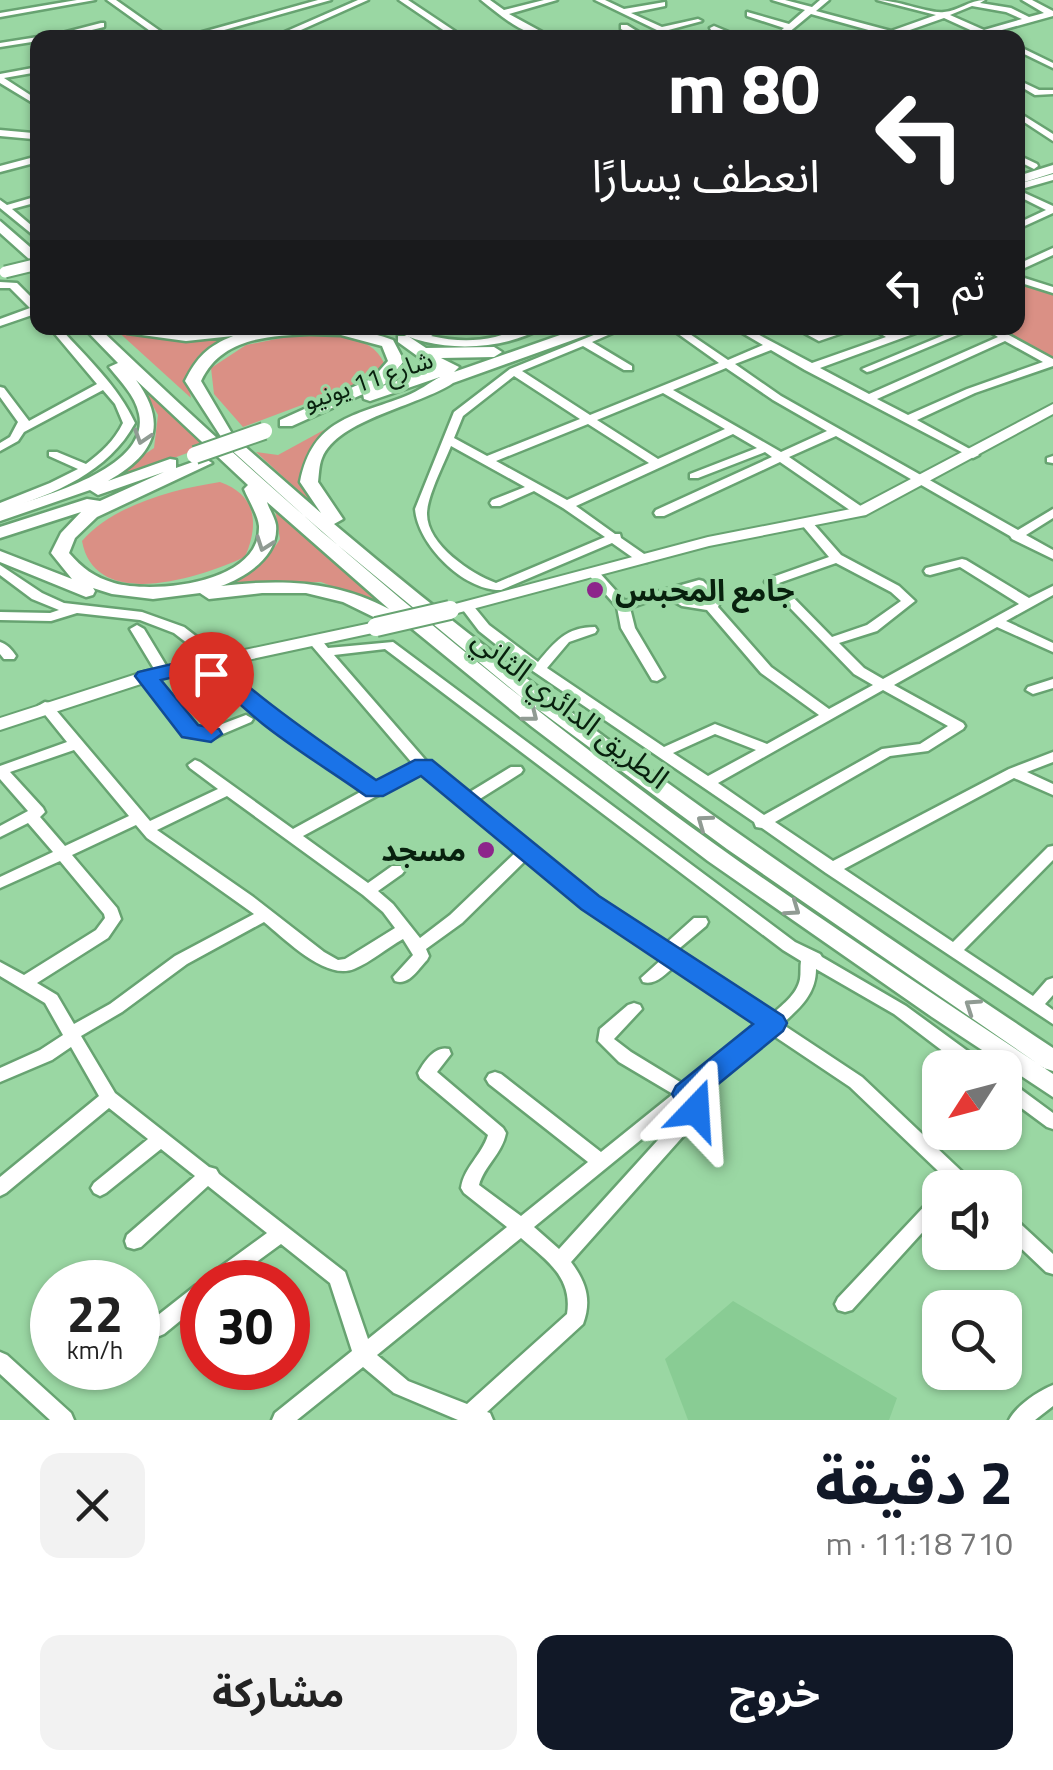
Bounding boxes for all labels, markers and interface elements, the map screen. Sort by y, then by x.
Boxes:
text: 80 m [667,34,820,140]
icon: left [855,70,985,200]
text: انعطف يسارًا [592,141,820,209]
text: ثم [952,257,985,315]
icon: left [877,260,932,315]
street label: شارع 11 يونيو [298,340,438,420]
one-way arrow [134,427,154,445]
one-way arrow [256,534,276,552]
place label: جامع المحبس [615,567,795,613]
marker: جامع المحبس [584,579,606,601]
street label: الطريق الدائري الثاني [462,616,679,801]
pin [169,632,254,735]
icon: arrive [184,647,239,702]
one-way arrow [520,704,538,721]
one-way arrow [697,816,716,834]
place label: مسجد [381,827,466,873]
marker: مسجد [475,839,497,861]
one-way arrow [781,897,800,915]
one-way arrow [965,1000,984,1018]
north arrow [922,1050,1022,1150]
map controls [922,1050,1022,1390]
position arrow [644,1058,748,1162]
button: sound [922,1170,1022,1270]
speed limit sign: 30 [180,1260,310,1390]
text: 22 [67,1275,123,1351]
button: search [922,1290,1022,1390]
text: km/h [67,1331,123,1369]
text: 2 دقيقة [815,1436,1013,1527]
button: close [40,1453,145,1558]
text: 710 m · 11:18 [826,1519,1013,1567]
button: مشاركة [40,1635,517,1750]
button: خروج [537,1635,1013,1750]

